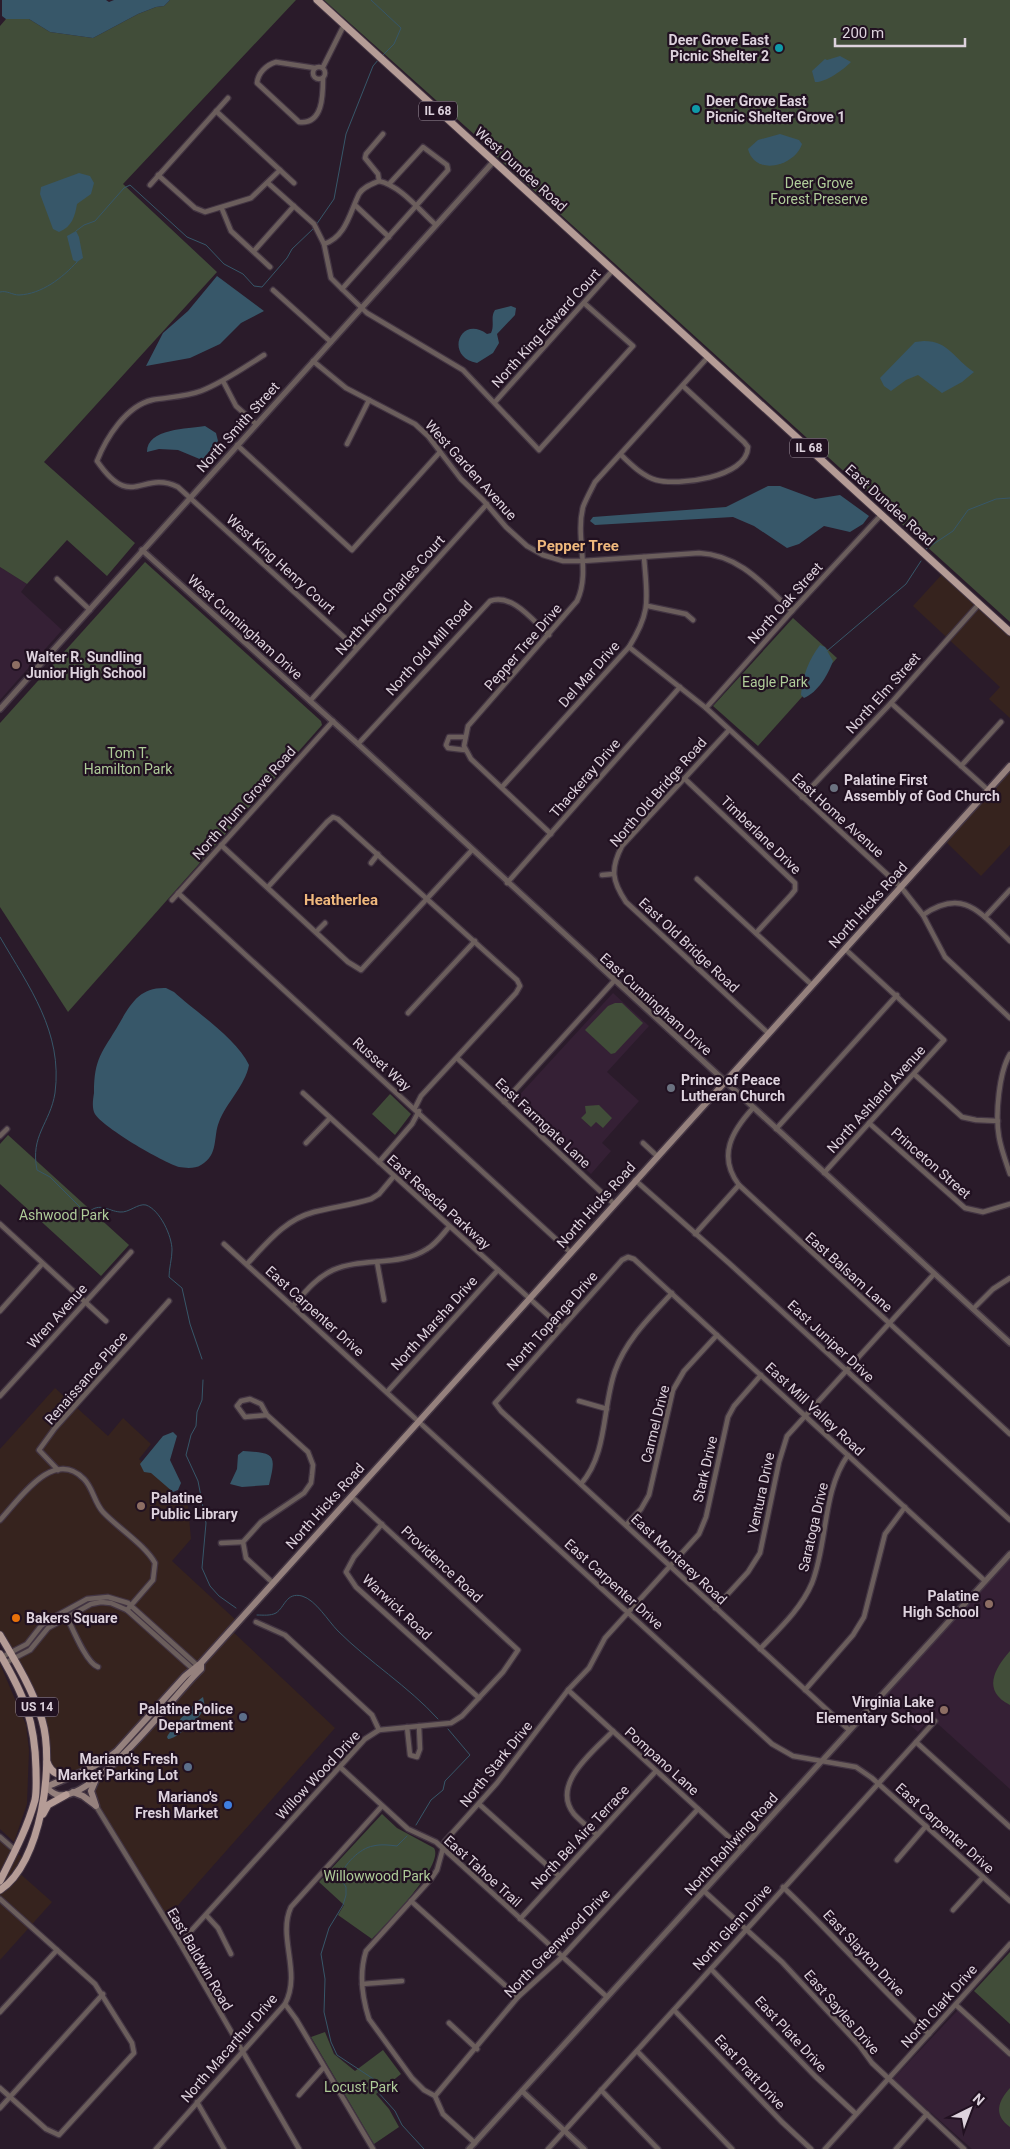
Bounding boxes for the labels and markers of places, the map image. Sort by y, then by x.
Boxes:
place label: Deer Grove East Picnic Shelter 2 [669,32,769,64]
marker: Deer Grove East Picnic Shelter 2 [773,42,785,54]
place label: Deer Grove East Picnic Shelter Grove 1 [706,93,845,125]
marker: Deer Grove East Picnic Shelter Grove 1 [690,103,702,115]
place label: Walter R. Sundling Junior High School [26,649,146,681]
marker: Walter R. Sundling Junior High School [10,659,22,671]
place label: Palatine First Assembly of God Church [844,772,1000,804]
marker: Palatine First Assembly of God Church [828,782,840,794]
place label: Prince of Peace Lutheran Church [681,1072,785,1104]
marker: Prince of Peace Lutheran Church [665,1082,677,1094]
place label: Palatine Public Library [151,1490,239,1522]
marker: Palatine Public Library [135,1500,147,1512]
place label: Palatine High School [903,1588,979,1620]
marker: Palatine High School [983,1598,995,1610]
place label: Bakers Square [26,1610,118,1626]
marker: Bakers Square [10,1612,22,1624]
place label: Virginia Lake Elementary School [816,1694,934,1726]
place label: Palatine Police Department [139,1701,233,1733]
marker: Virginia Lake Elementary School [938,1704,950,1716]
marker: Palatine Police Department [237,1711,249,1723]
place label: Mariano's Fresh Market Parking Lot [58,1751,178,1783]
marker: Mariano's Fresh Market Parking Lot [182,1761,194,1773]
place label: Mariano's Fresh Market [135,1789,218,1821]
marker: Mariano's Fresh Market [222,1799,234,1811]

